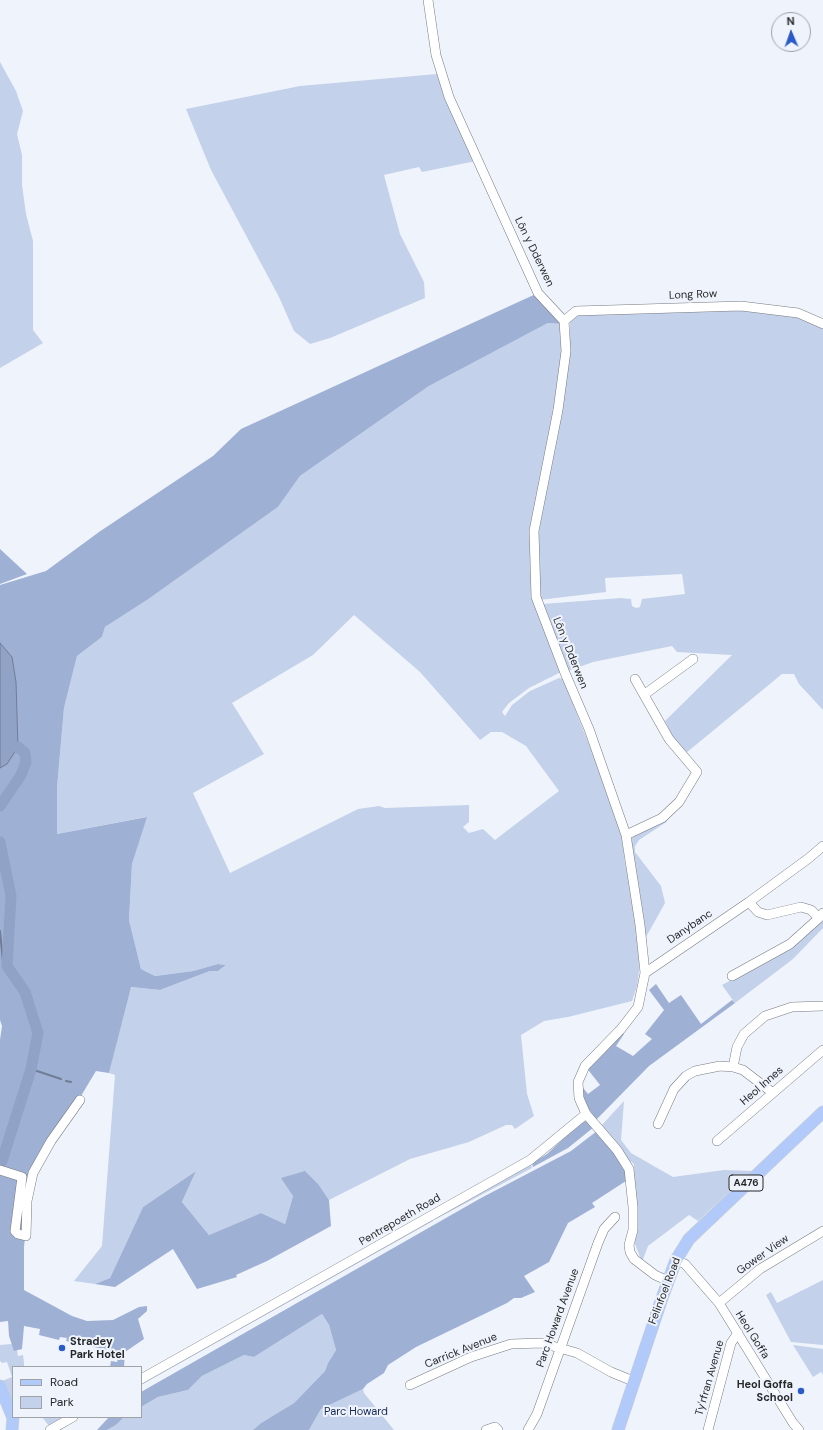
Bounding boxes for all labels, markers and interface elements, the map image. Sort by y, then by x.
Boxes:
north arrow [771,12,811,52]
text: N [786,14,795,28]
street label: Lôn y Dderwen [511,215,557,289]
street label: Long Row [669,288,717,302]
street label: Lôn y Dderwen [550,615,590,691]
street label: Danybanc [665,907,715,947]
street label: Heol Innes [738,1064,786,1108]
road number: A476 [729,1175,763,1191]
street label: Pentrepoeth Road [357,1191,443,1249]
street label: Gower View [734,1232,792,1278]
street label: Felinfoel Road [646,1256,684,1326]
street label: Parc Howard Avenue [534,1267,582,1369]
street label: Heol Goffa [732,1309,772,1361]
street label: Carrick Avenue [423,1330,499,1372]
place label: Stradey Park Hotel [70,1335,125,1361]
street label: Ty'rfran Avenue [693,1339,727,1417]
marker: Stradey Park Hotel [57,1343,67,1353]
legend [12,1366,142,1418]
text: Road [50,1374,78,1390]
place label: Heol Goffa School [737,1378,793,1404]
marker: Heol Goffa School [796,1386,806,1396]
text: Park [50,1394,74,1410]
park label: Parc Howard [324,1405,388,1419]

